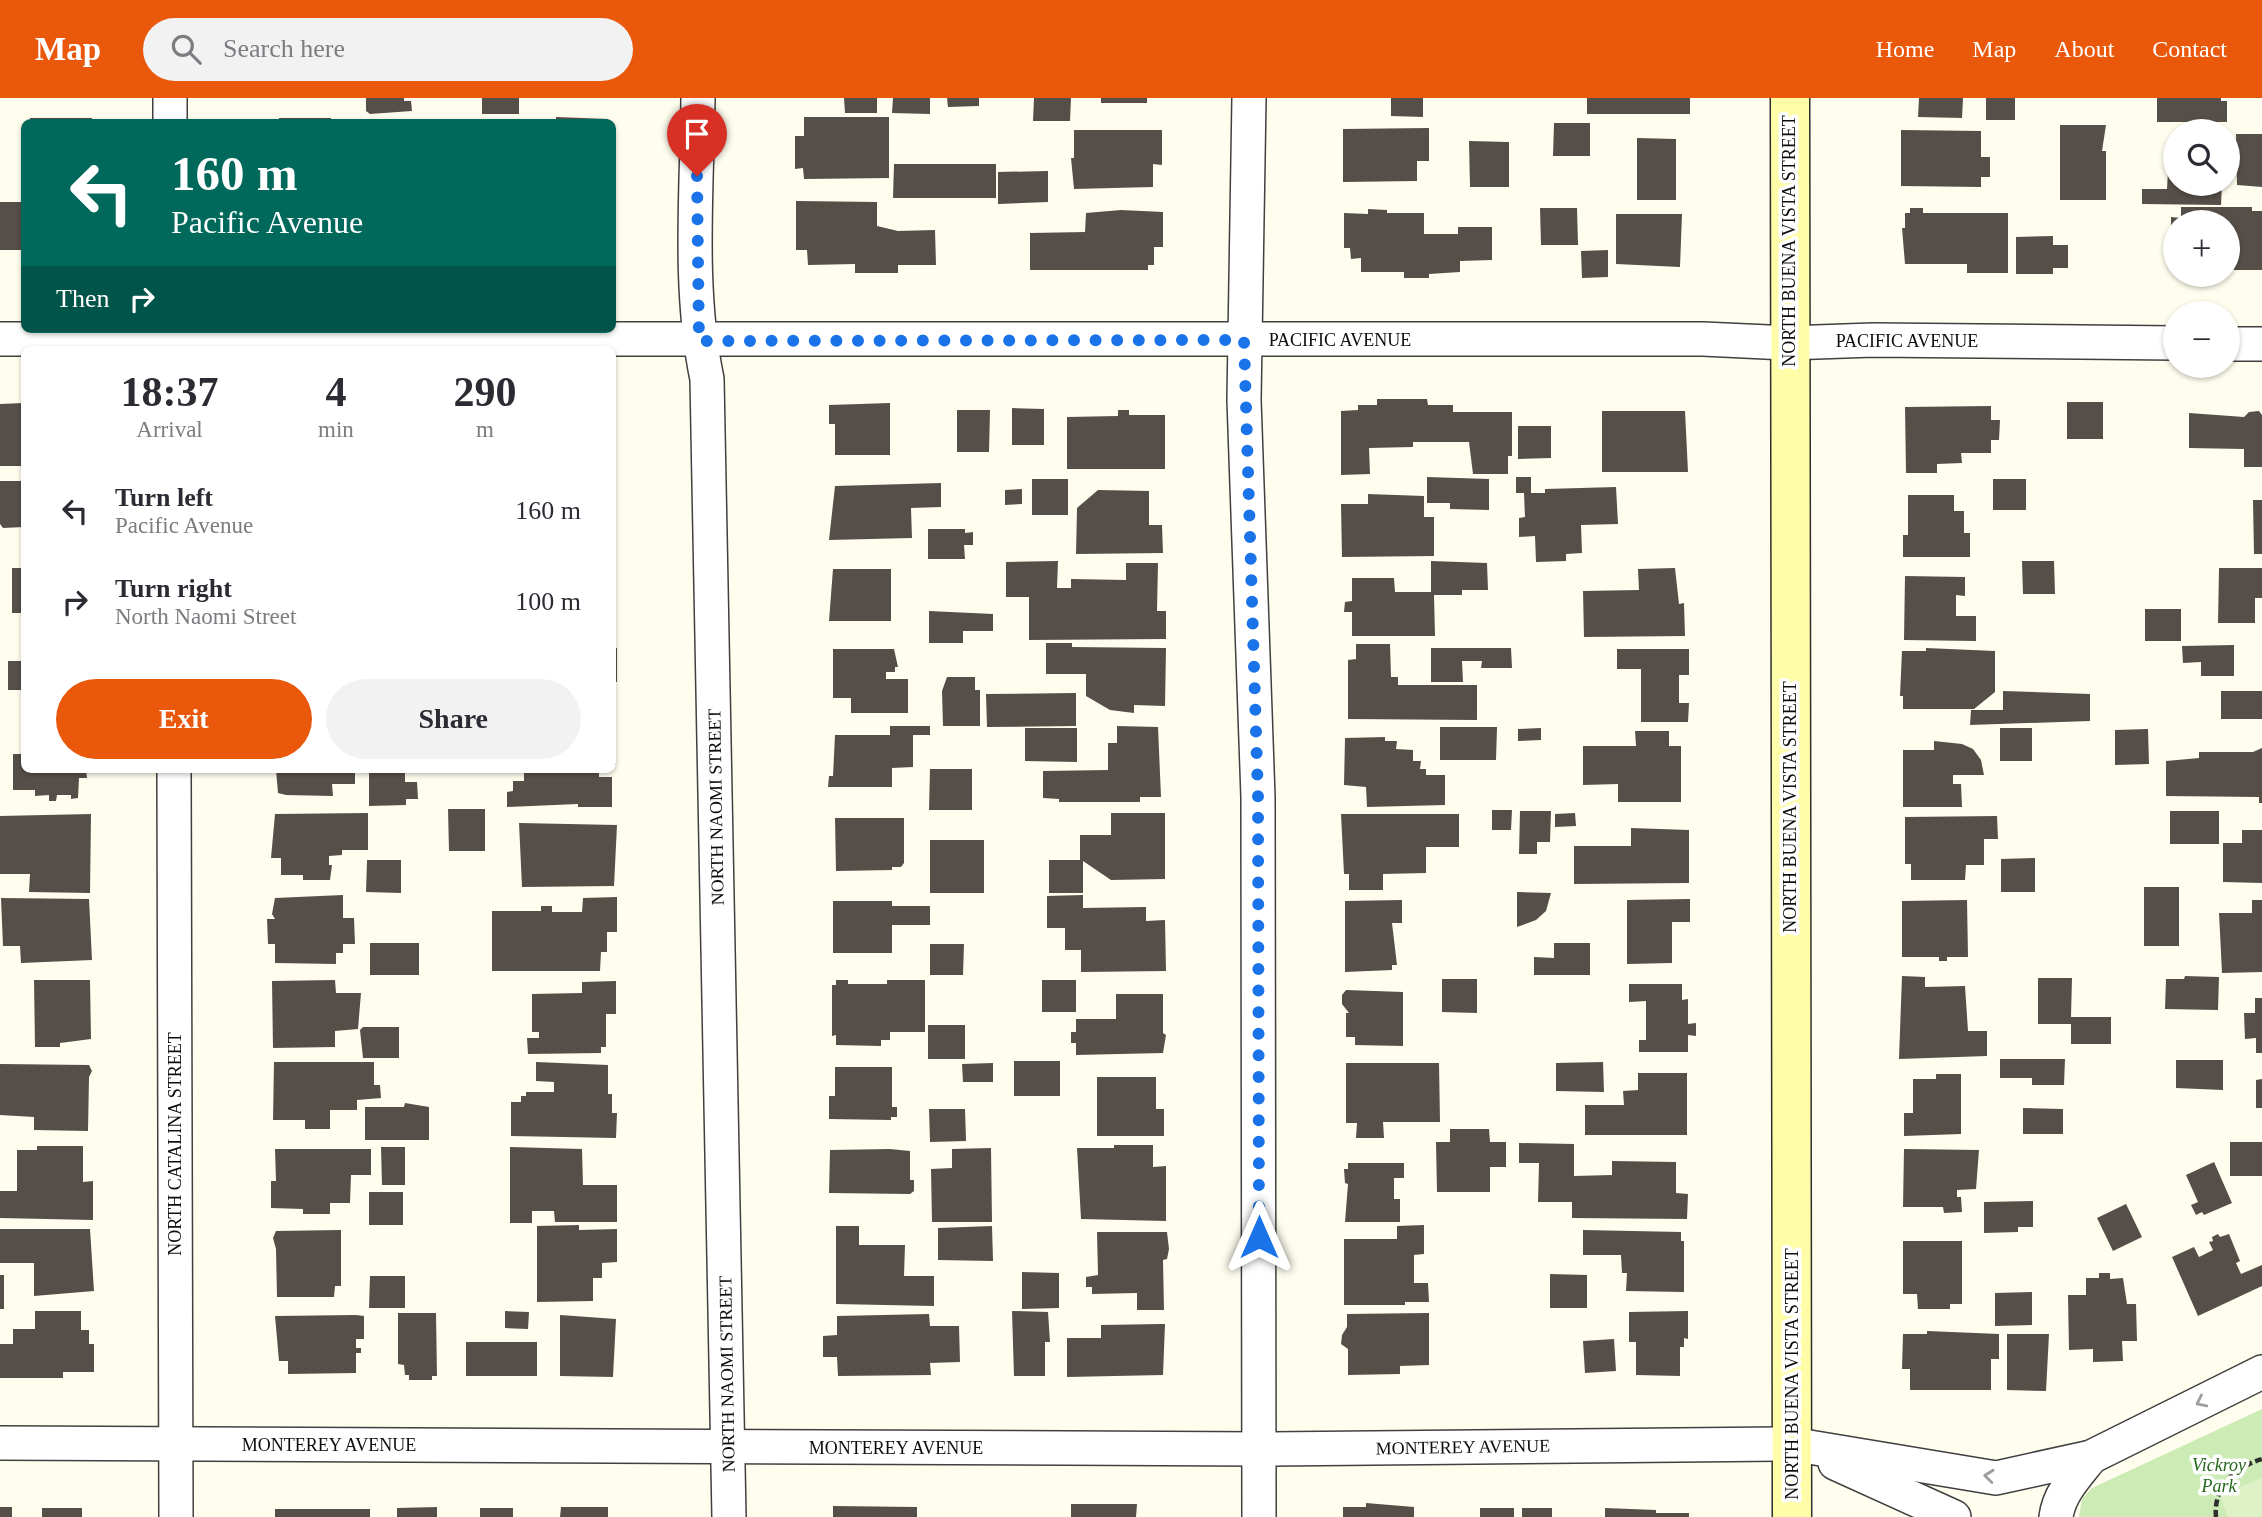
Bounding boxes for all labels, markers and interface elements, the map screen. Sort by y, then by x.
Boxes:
search box [143,18,633,81]
icon: search [167,30,205,68]
text: Map [35,31,101,67]
text: Search here [223,34,345,63]
text: Home [1876,36,1934,62]
text: Map [1972,36,2016,62]
text: About [2054,36,2114,62]
text: Contact [2152,36,2227,62]
pin [667,104,727,176]
icon: arrive [678,115,716,153]
street label: NORTH BUENA VISTA STREET [1779,115,1799,367]
map controls [2163,119,2240,378]
button: search [2163,119,2240,196]
text: 160 m [171,146,298,201]
icon: left [56,147,147,238]
text: Pacific Avenue [171,204,363,240]
button: + [2163,210,2240,287]
icon: right [123,280,161,318]
text: Then [56,284,109,313]
button: − [2163,301,2240,378]
street label: PACIFIC AVENUE [1269,330,1411,350]
street label: PACIFIC AVENUE [1836,331,1978,351]
text: 18:37 [121,369,219,415]
text: 4 [325,369,346,415]
text: 290 [453,369,516,415]
text: Arrival [136,417,203,442]
text: min [318,417,354,442]
text: m [476,417,494,442]
text: Turn left [115,483,213,512]
icon: left [56,492,94,530]
text: 160 m [515,496,581,525]
text: Pacific Avenue [115,513,253,538]
text: Turn right [115,574,232,603]
icon: right [56,583,94,621]
text: 100 m [515,587,581,616]
text: North Naomi Street [115,604,296,629]
button: Exit [56,679,312,759]
button: Share [326,679,581,759]
street label: NORTH BUENA VISTA STREET [1780,681,1800,933]
street label: NORTH NAOMI STREET [704,708,728,906]
street label: NORTH CATALINA STREET [165,1032,185,1256]
position arrow [1222,1200,1296,1274]
street label: NORTH BUENA VISTA STREET [1782,1248,1802,1500]
street label: NORTH NAOMI STREET [715,1275,739,1473]
one-way arrow [2196,1394,2208,1408]
street label: MONTEREY AVENUE [242,1435,416,1455]
street label: MONTEREY AVENUE [1376,1435,1550,1459]
street label: MONTEREY AVENUE [809,1438,983,1458]
park label: Vickroy Park [2192,1455,2246,1496]
one-way arrow [1983,1468,1995,1483]

